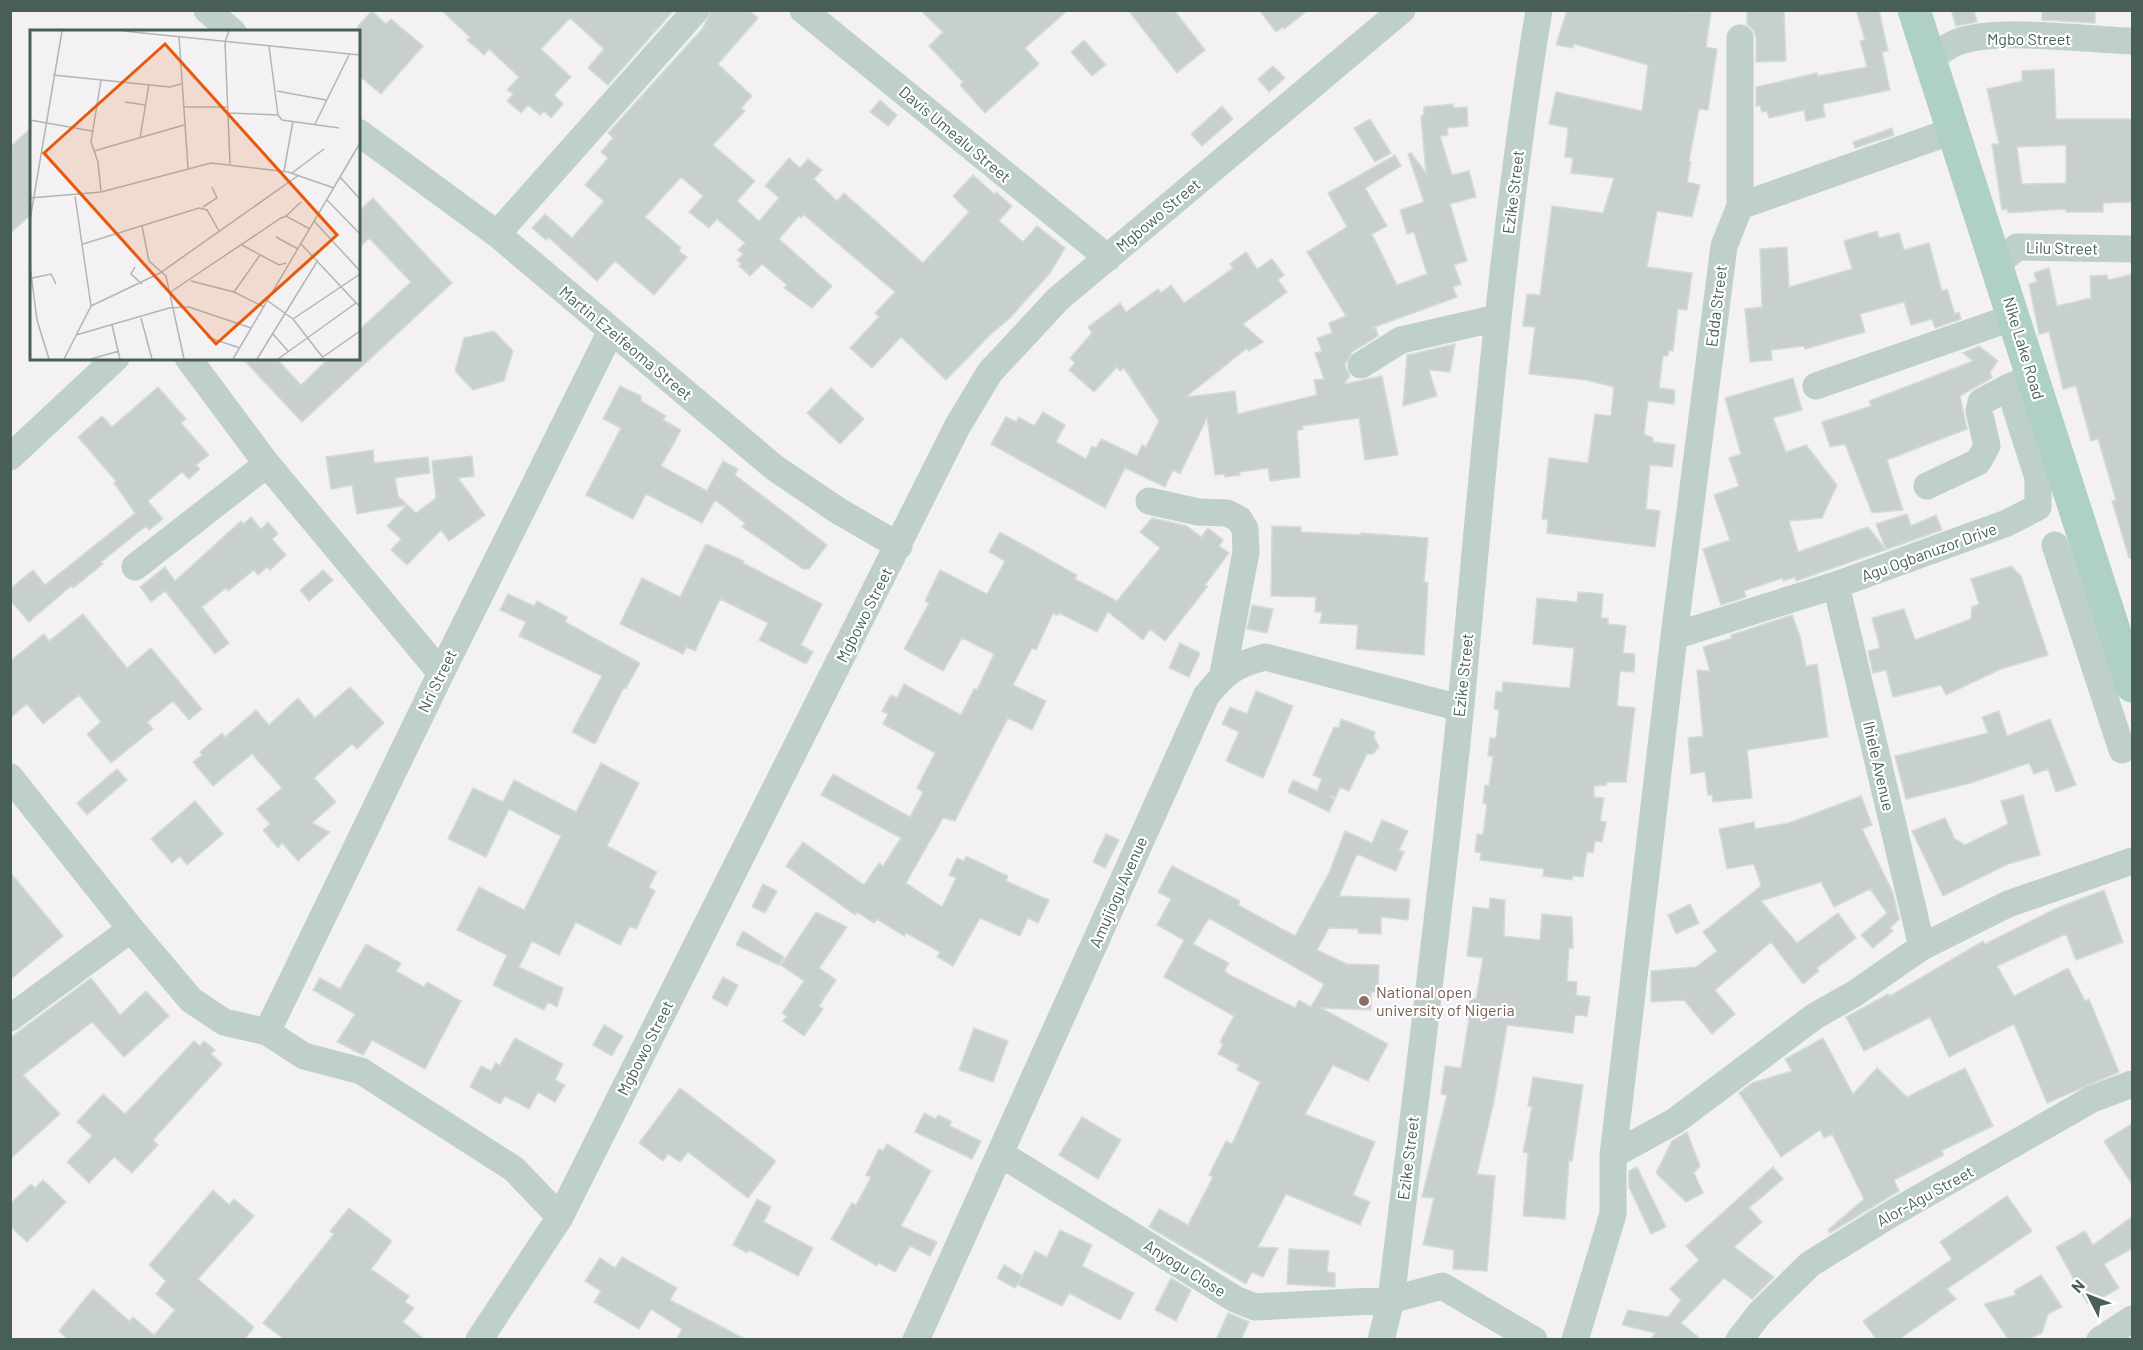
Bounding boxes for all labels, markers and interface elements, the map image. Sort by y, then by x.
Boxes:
street label: Mgbo Street [1987,29,2071,48]
inset map [30,30,360,360]
street label: Davis Umealu Street [896,81,1015,186]
street label: Ezike Street [1498,149,1527,235]
street label: Mgbowo Street [1112,174,1204,255]
street label: Lilu Street [2026,237,2098,258]
street label: Edda Street [1701,264,1730,348]
street label: Martin Ezeifeoma Street [556,282,697,404]
street label: Nike Lake Road [2000,294,2049,402]
street label: Agu Ogbanuzor Drive [1859,518,1999,585]
street label: Mgbowo Street [832,564,896,665]
street label: Ezike Street [1449,632,1476,718]
street label: Nri Street [413,646,460,715]
street label: Ihiele Avenue [1860,719,1899,813]
street label: Amujiogu Avenue [1085,833,1151,950]
place label: National open university of Nigeria [1376,982,1515,1019]
marker: National open university of Nigeria [1357,994,1371,1008]
street label: Mgbowo Street [613,997,677,1098]
street label: Ezike Street [1393,1115,1422,1201]
street label: Alor-Agu Street [1873,1161,1976,1230]
street label: Anyogu Close [1141,1235,1230,1300]
north arrow [2059,1266,2119,1326]
text: N [2067,1275,2088,1296]

